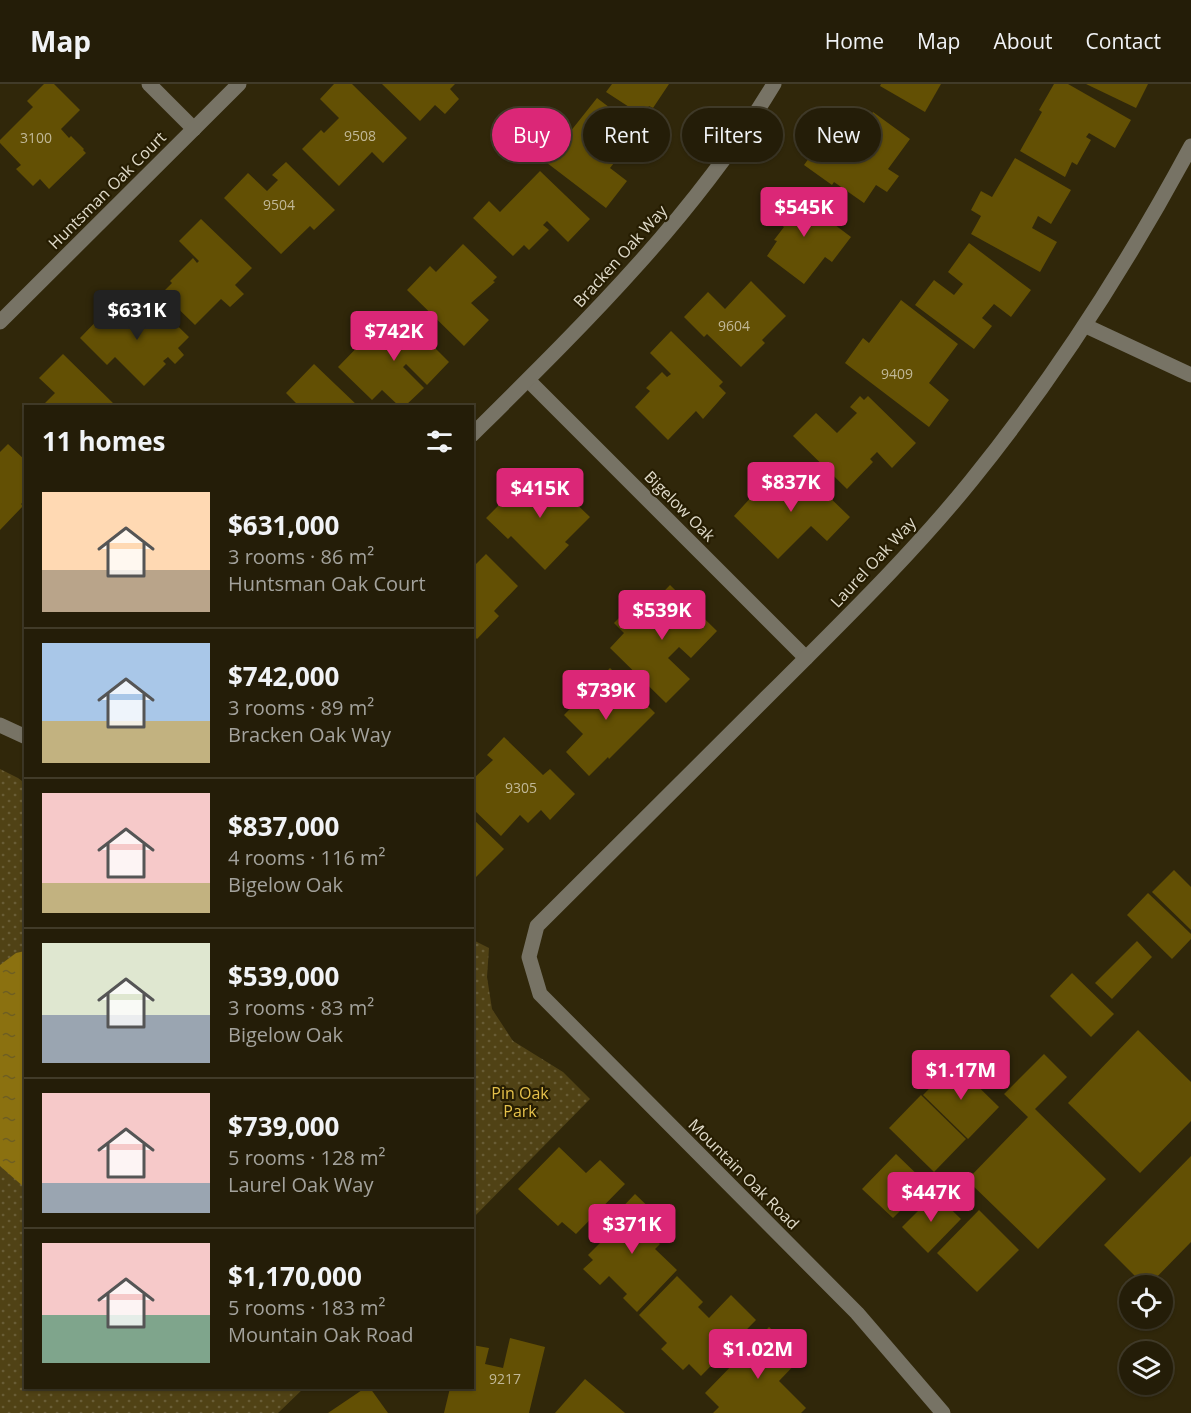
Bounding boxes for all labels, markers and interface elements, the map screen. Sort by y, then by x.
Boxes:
text: Map [30,22,91,60]
text: Home [825,27,884,55]
text: Map [917,27,960,55]
text: About [993,27,1053,55]
text: Contact [1086,27,1161,55]
chip: Buy [492,108,571,162]
chip: Rent [583,108,670,162]
chip: Filters [682,108,783,162]
chip: New [795,108,881,162]
street label: Huntsman Oak Court [43,126,171,254]
house number: 9508 [344,126,376,145]
house number: 3100 [20,128,52,147]
pin: $545K [762,187,846,238]
text: $545K [774,193,834,220]
house number: 9504 [263,195,295,214]
street label: Bracken Oak Way [568,199,672,312]
pin: $631K [95,290,179,341]
text: $631K [107,296,167,323]
pin: $742K [352,311,436,362]
house number: 9604 [718,316,750,335]
text: $742K [364,317,424,344]
house number: 9409 [881,364,913,383]
text: 11 homes [42,423,166,459]
icon: filters [423,425,456,458]
pin: $837K [749,462,833,513]
street label: Bigelow Oak [640,466,721,547]
pin: $415K [498,468,582,519]
text: $837K [761,468,821,495]
text: $415K [510,474,570,501]
text: $631,000 [228,507,339,543]
street label: Laurel Oak Way [825,511,921,612]
icon: home [90,516,162,588]
text: 3 rooms · 86 m² [228,543,374,570]
text: Huntsman Oak Court [228,570,426,597]
pin: $539K [620,590,704,641]
text: $539K [632,596,692,623]
text: $742,000 [228,658,339,694]
icon: home [90,667,162,739]
pin: $739K [564,670,648,721]
text: $739K [576,676,636,703]
text: 3 rooms · 89 m² [228,694,374,721]
text: Bracken Oak Way [228,721,391,748]
house number: 9305 [505,778,537,797]
text: $837,000 [228,808,339,844]
icon: home [90,817,162,889]
text: 4 rooms · 116 m² [228,844,386,871]
text: Bigelow Oak [228,871,343,898]
text: $539,000 [228,958,339,994]
icon: home [90,967,162,1039]
text: 3 rooms · 83 m² [228,994,374,1021]
text: Bigelow Oak [228,1021,343,1048]
pin: $1.17M [912,1050,1010,1101]
text: $1.17M [926,1056,996,1083]
park label: Pin Oak Park [491,1082,549,1122]
text: $739,000 [228,1108,339,1144]
street label: Mountain Oak Road [684,1114,804,1234]
icon: home [90,1117,162,1189]
text: 5 rooms · 128 m² [228,1144,386,1171]
text: Laurel Oak Way [228,1171,373,1198]
pin: $447K [889,1172,973,1223]
text: $447K [901,1178,961,1205]
pin: $371K [590,1204,674,1255]
text: $371K [602,1210,662,1237]
text: $1,170,000 [228,1258,362,1294]
icon: home [90,1267,162,1339]
map controls [1119,1275,1173,1395]
button: locate [1119,1275,1173,1329]
text: 5 rooms · 183 m² [228,1294,386,1321]
text: Mountain Oak Road [228,1321,413,1348]
pin: $1.02M [709,1329,807,1380]
text: $1.02M [723,1335,793,1362]
button: layers [1119,1341,1173,1395]
house number: 9217 [489,1369,521,1388]

